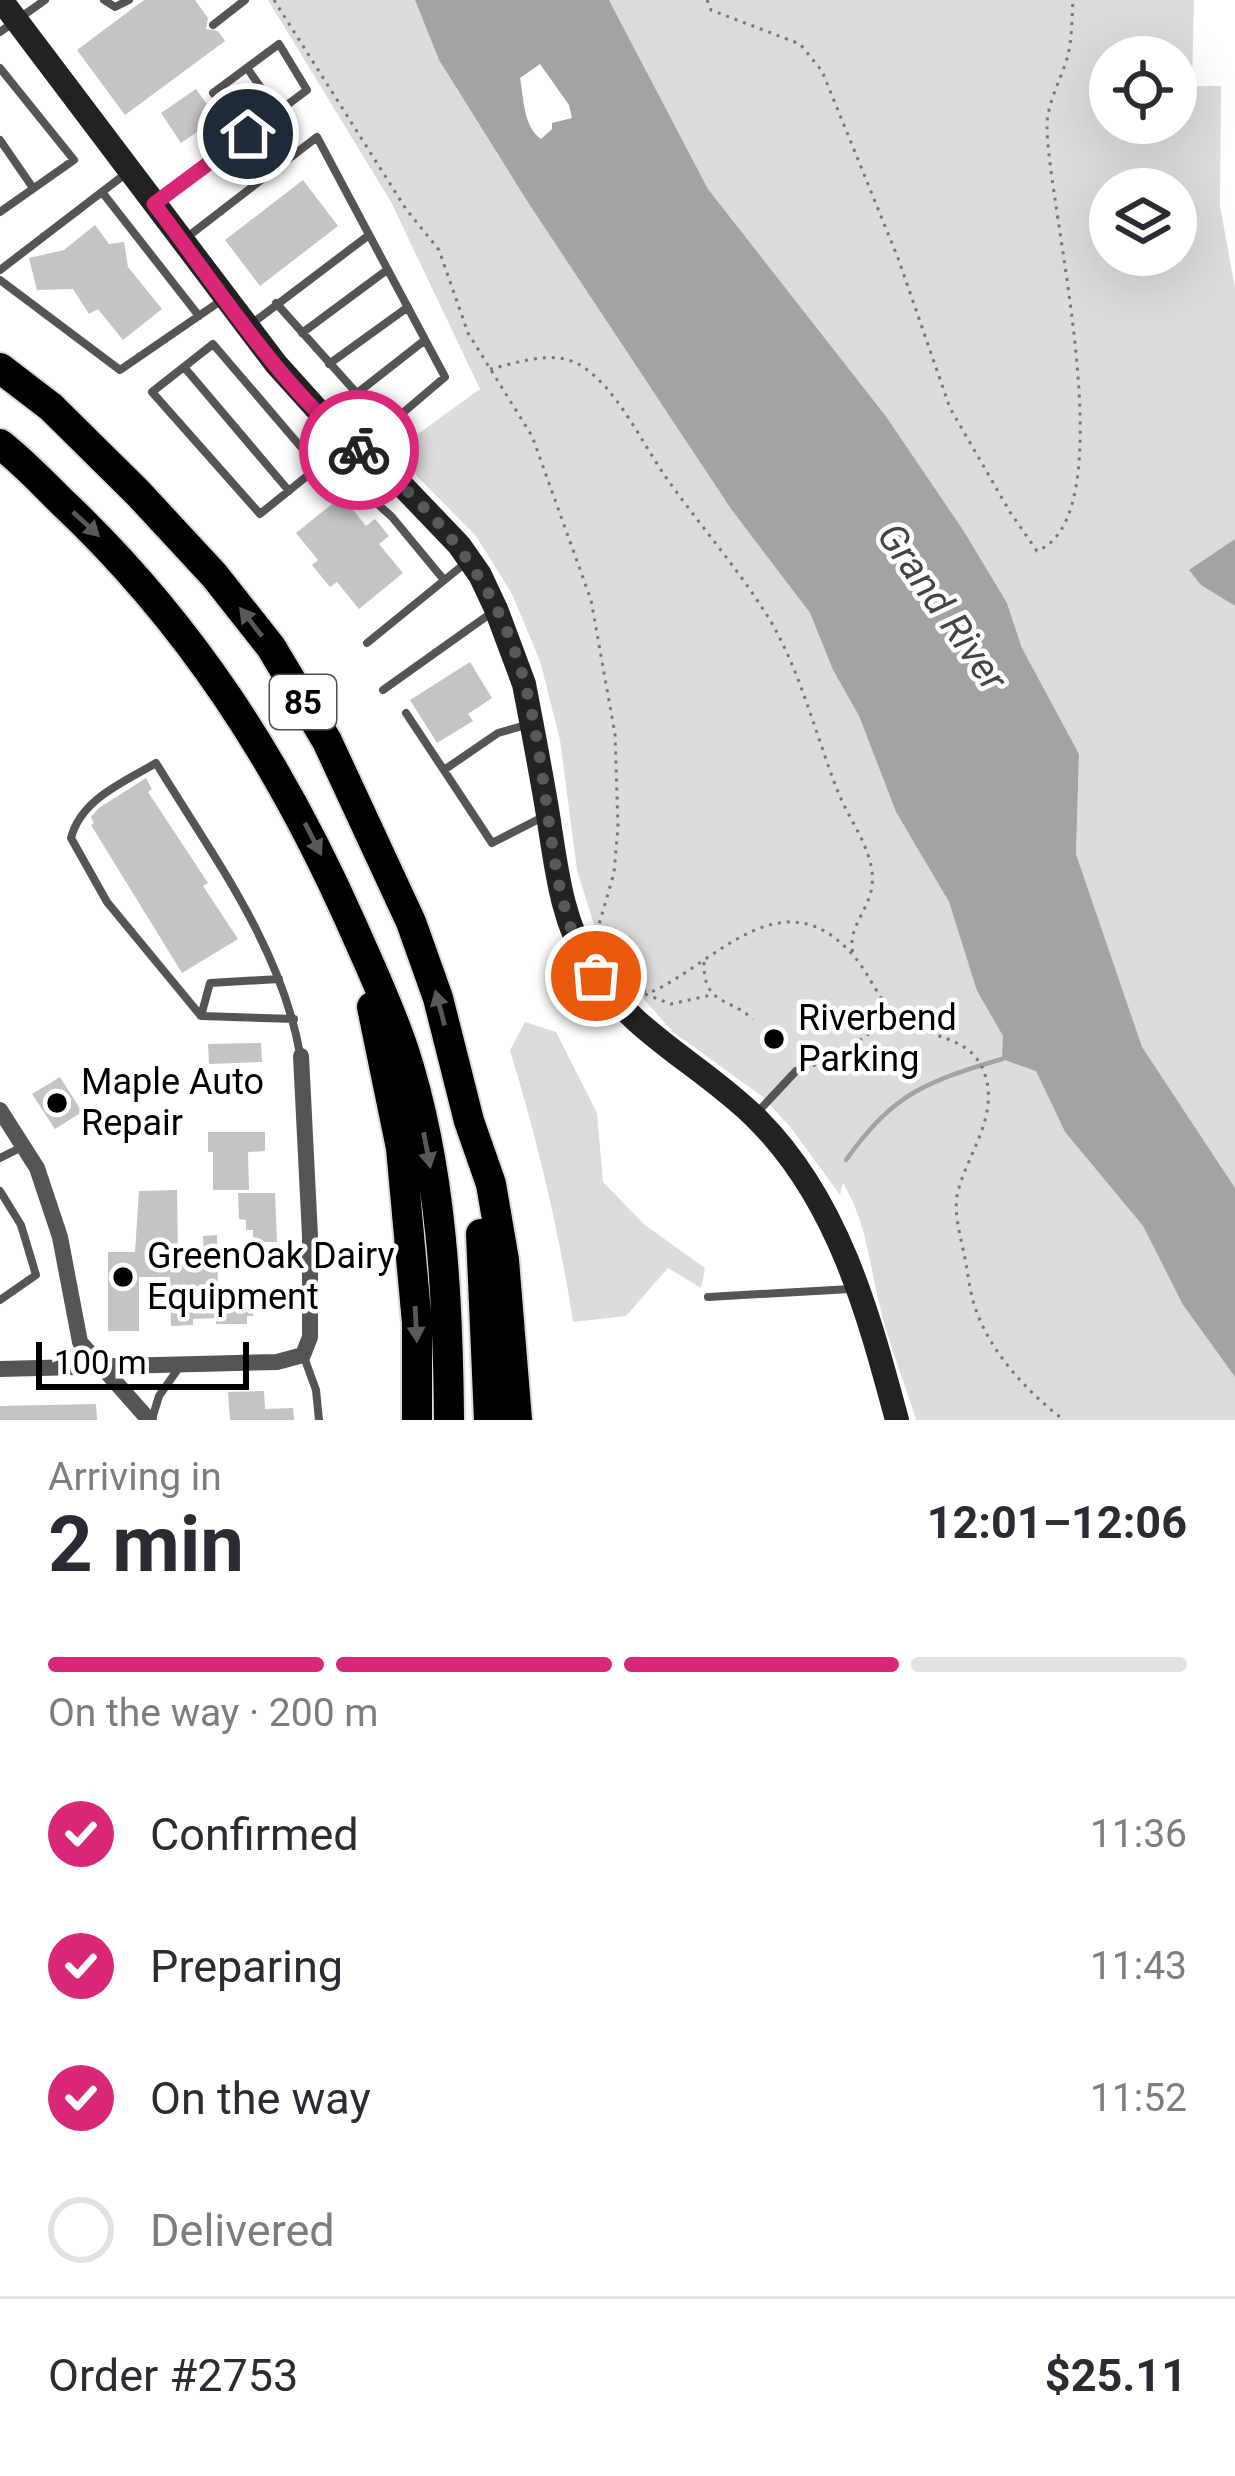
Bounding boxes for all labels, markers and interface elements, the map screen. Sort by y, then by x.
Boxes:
map controls [1089,36,1197,276]
button: locate [1089,36,1197,144]
pin [197,83,299,185]
icon: home [215,101,281,167]
button: layers [1089,168,1197,276]
courier [299,390,419,510]
icon: bike [326,417,392,483]
one-way arrow [71,510,100,537]
water label: Grand River [868,514,1017,700]
one-way arrow [239,606,264,637]
road number: 85 [270,675,336,729]
one-way arrow [302,822,322,856]
pin [545,925,647,1027]
icon: bag [563,943,629,1009]
one-way arrow [430,989,449,1026]
place label: Riverbend Parking [798,997,957,1080]
marker: Riverbend Parking [761,1026,787,1052]
place label: Maple Auto Repair [81,1061,264,1144]
marker: Maple Auto Repair [44,1090,70,1116]
one-way arrow [418,1132,437,1170]
place label: GreenOak Dairy Equipment [147,1235,394,1318]
marker: GreenOak Dairy Equipment [110,1264,136,1290]
one-way arrow [407,1306,426,1344]
scale bar [36,1336,249,1389]
text: 100 m [54,1343,147,1382]
text: Arriving in [48,1454,222,1500]
text: 12:01–12:06 [927,1496,1187,1549]
text: 2 min [48,1499,244,1590]
text: On the way · 200 m [48,1690,379,1736]
icon: check [48,1801,114,1867]
text: Confirmed [150,1808,359,1861]
text: 11:36 [1090,1811,1187,1857]
icon: check [48,1933,114,1999]
text: Preparing [150,1940,343,1993]
text: 11:43 [1090,1943,1187,1989]
icon: check [48,2065,114,2131]
text: On the way [150,2072,371,2125]
text: 11:52 [1090,2075,1187,2121]
text: Delivered [150,2204,335,2257]
text: Order #2753 [48,2349,298,2402]
text: $25.11 [1045,2349,1187,2402]

